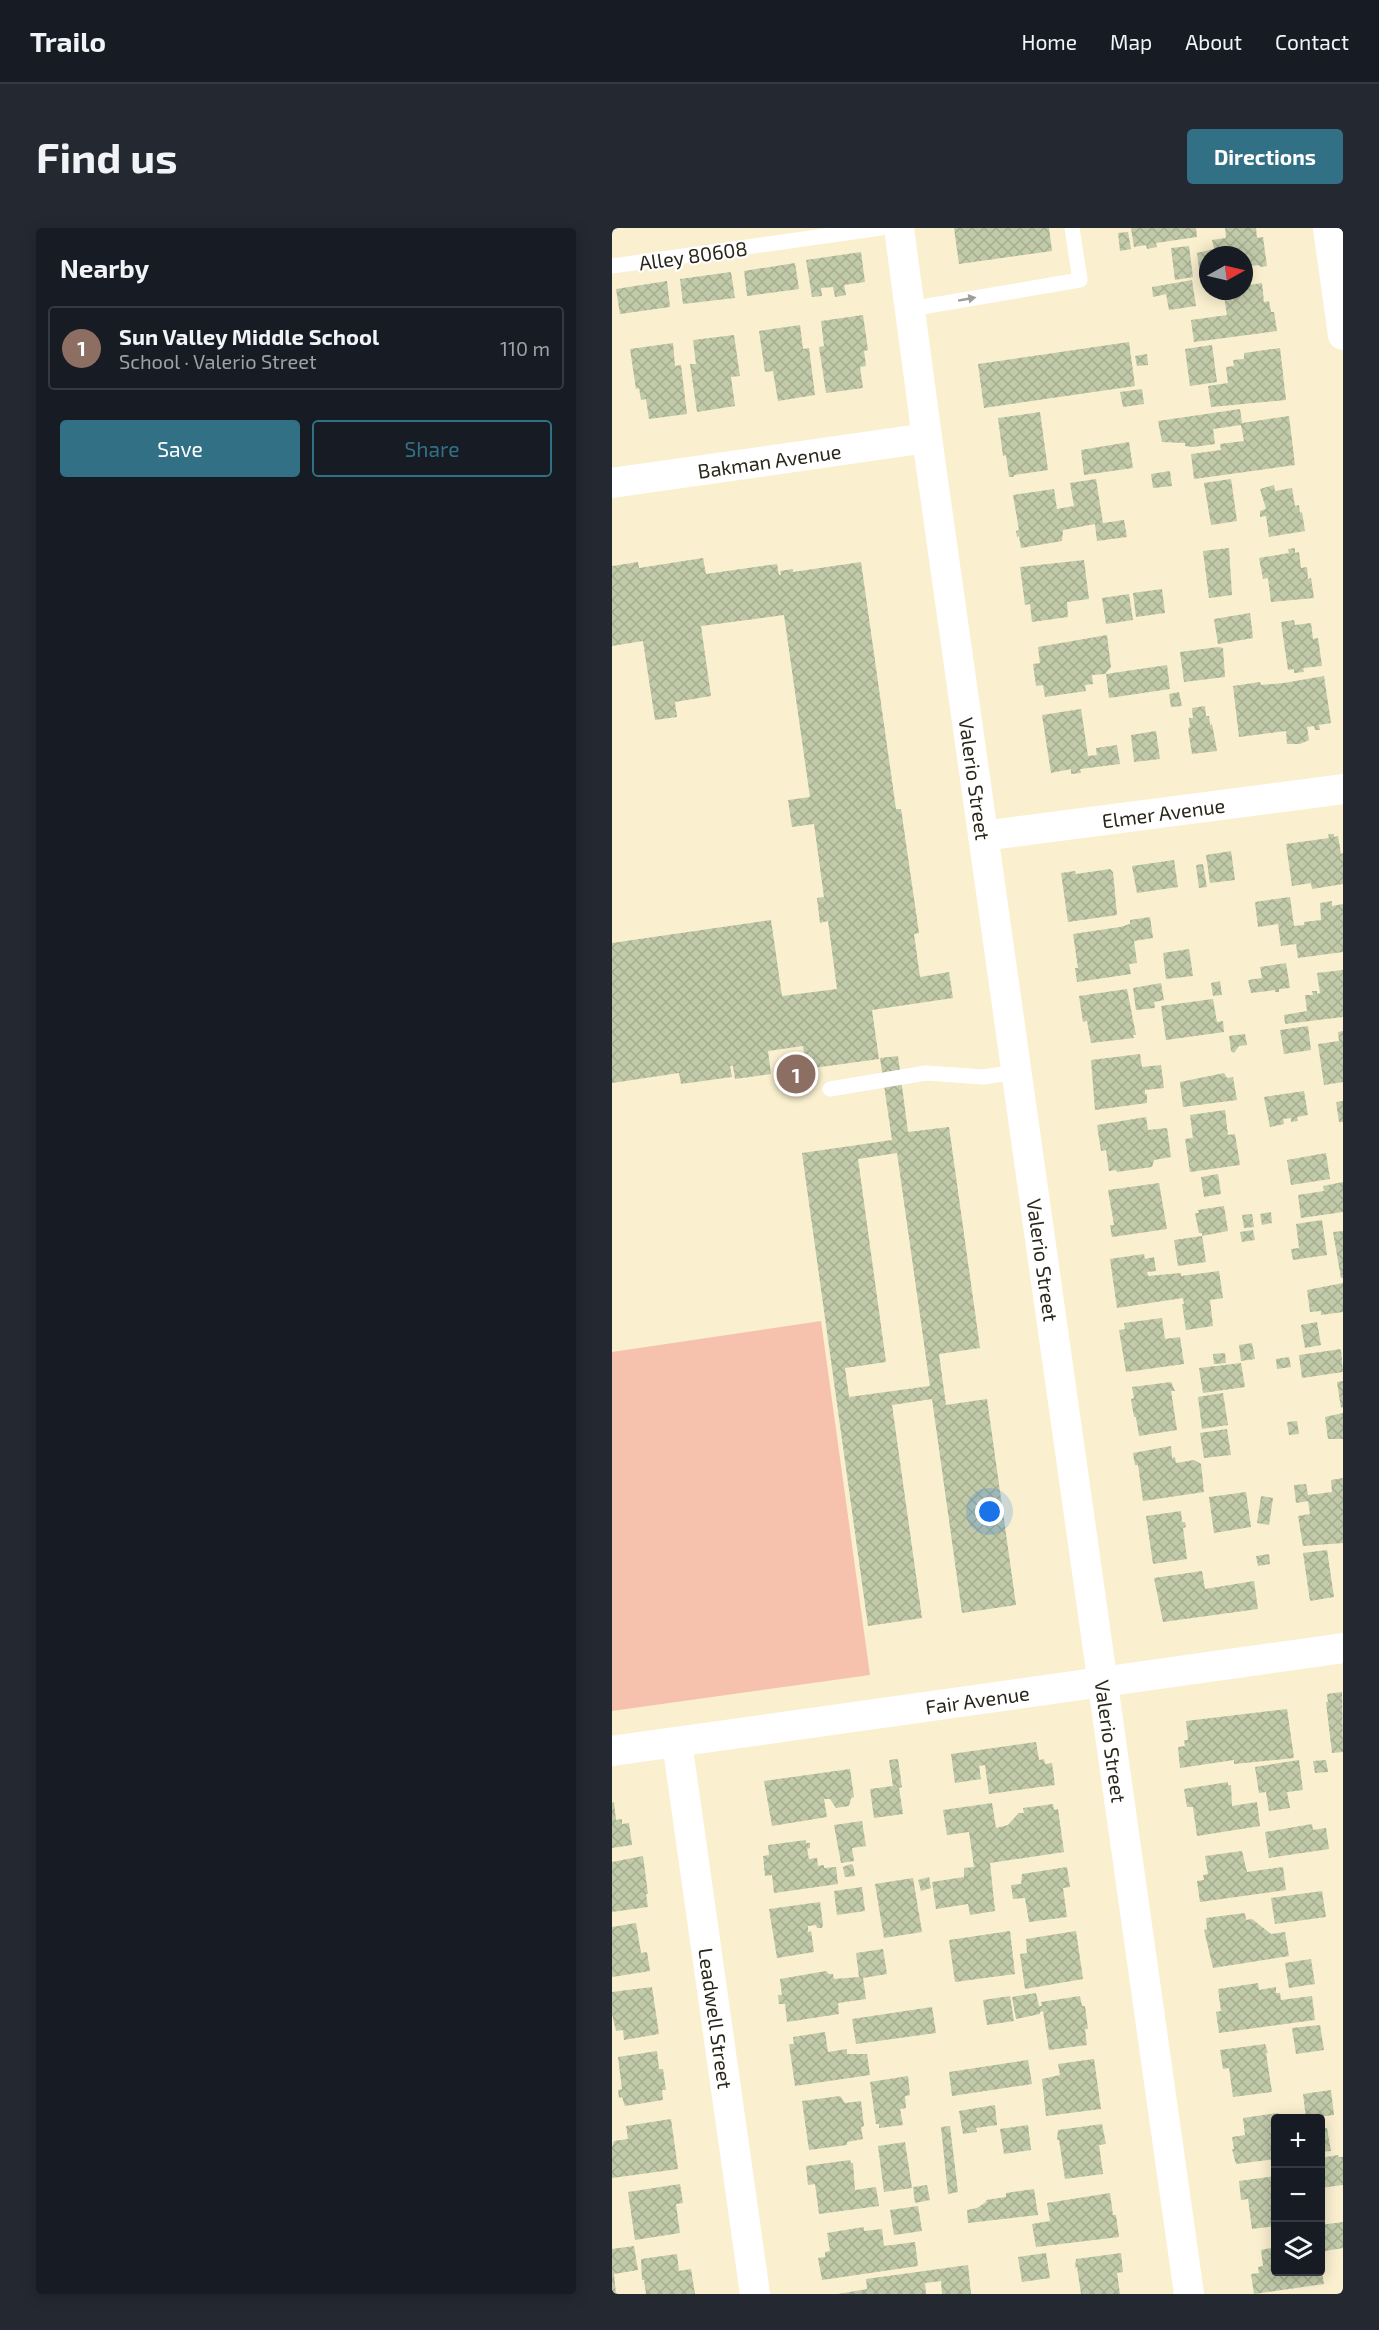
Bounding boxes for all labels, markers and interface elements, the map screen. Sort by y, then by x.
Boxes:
text: Trailo [30,24,106,58]
text: Home [1021,29,1077,54]
text: Map [1110,29,1152,54]
text: About [1185,29,1242,54]
text: Contact [1275,29,1349,54]
button: Directions [1187,129,1343,184]
text: Find us [36,131,178,181]
street label: Alley 80608 [637,236,749,274]
north arrow [1199,246,1253,300]
text: Nearby [60,252,149,283]
one-way arrow [958,294,977,303]
text: Sun Valley Middle School [119,323,379,349]
text: 1 [77,336,86,360]
text: 110 m [500,336,550,360]
text: School · Valerio Street [119,349,317,373]
button: Save [60,420,300,477]
button: Share [312,420,552,477]
street label: Bakman Avenue [696,438,843,483]
street label: Valerio Street [955,716,996,842]
street label: Elmer Avenue [1100,793,1227,832]
pin: 1 [776,1052,816,1096]
street label: Valerio Street [1023,1197,1064,1323]
your location [975,1497,1004,1526]
street label: Valerio Street [1090,1678,1132,1805]
street label: Fair Avenue [924,1680,1031,1719]
street label: Leadwell Street [694,1946,738,2091]
map controls [1271,2114,1325,2276]
button: + [1271,2114,1325,2168]
button: − [1271,2168,1325,2222]
button: layers [1271,2222,1325,2276]

